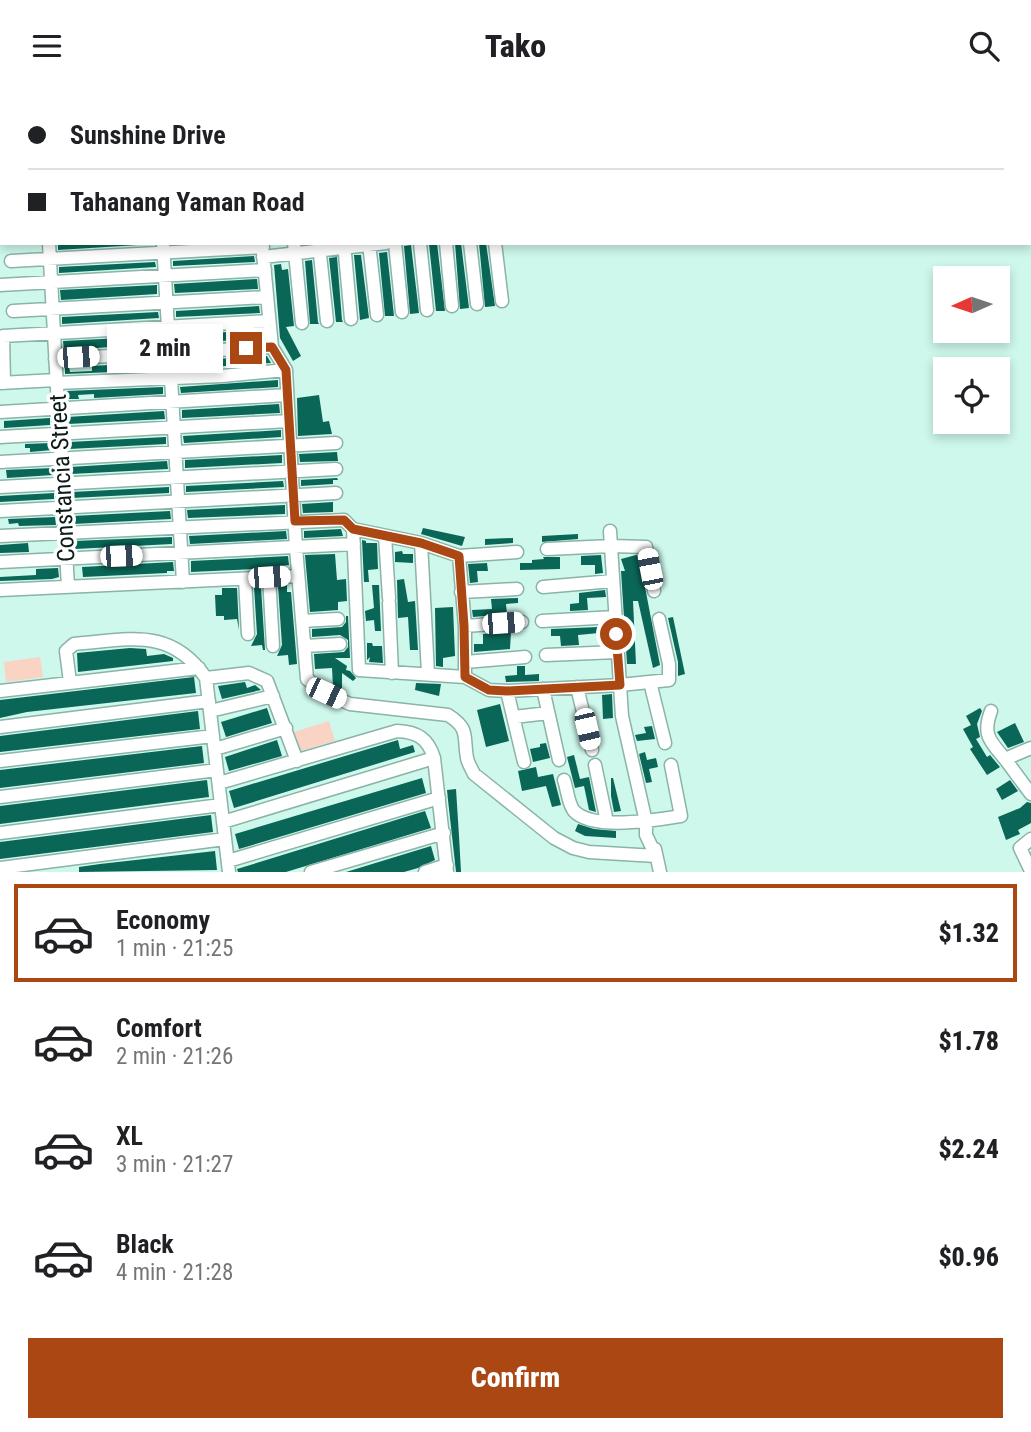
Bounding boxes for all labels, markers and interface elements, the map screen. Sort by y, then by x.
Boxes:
icon: menu [28,27,66,65]
text: Tako [485,27,546,65]
icon: search [965,27,1003,65]
text: Sunshine Drive [70,120,226,150]
text: Tahanang Yaman Road [70,187,305,217]
north arrow [933,266,1010,343]
map controls [933,266,1010,434]
callout: 2 min [106,323,222,373]
route end [230,332,262,364]
text: 2 min [139,335,191,362]
car [57,345,100,369]
button: locate [933,357,1010,434]
street label: Constancia Street [44,393,80,563]
car [100,545,143,567]
car [636,546,665,592]
car [248,565,291,589]
car [482,611,525,635]
route start [600,618,632,650]
car [303,675,350,711]
car [573,706,602,752]
icon: car [32,902,95,965]
text: Economy [116,905,210,935]
text: $1.32 [938,918,999,948]
text: 1 min · 21:25 [116,935,233,962]
icon: car [32,1010,95,1073]
text: Comfort [116,1013,202,1043]
text: $1.78 [938,1026,999,1056]
text: 2 min · 21:26 [116,1043,233,1070]
icon: car [32,1118,95,1181]
text: XL [116,1121,143,1151]
text: $2.24 [938,1134,999,1164]
text: 3 min · 21:27 [116,1151,233,1178]
icon: car [32,1226,95,1289]
text: Black [116,1229,174,1259]
text: $0.96 [938,1242,999,1272]
text: 4 min · 21:28 [116,1259,233,1286]
button: Confirm [28,1338,1003,1418]

